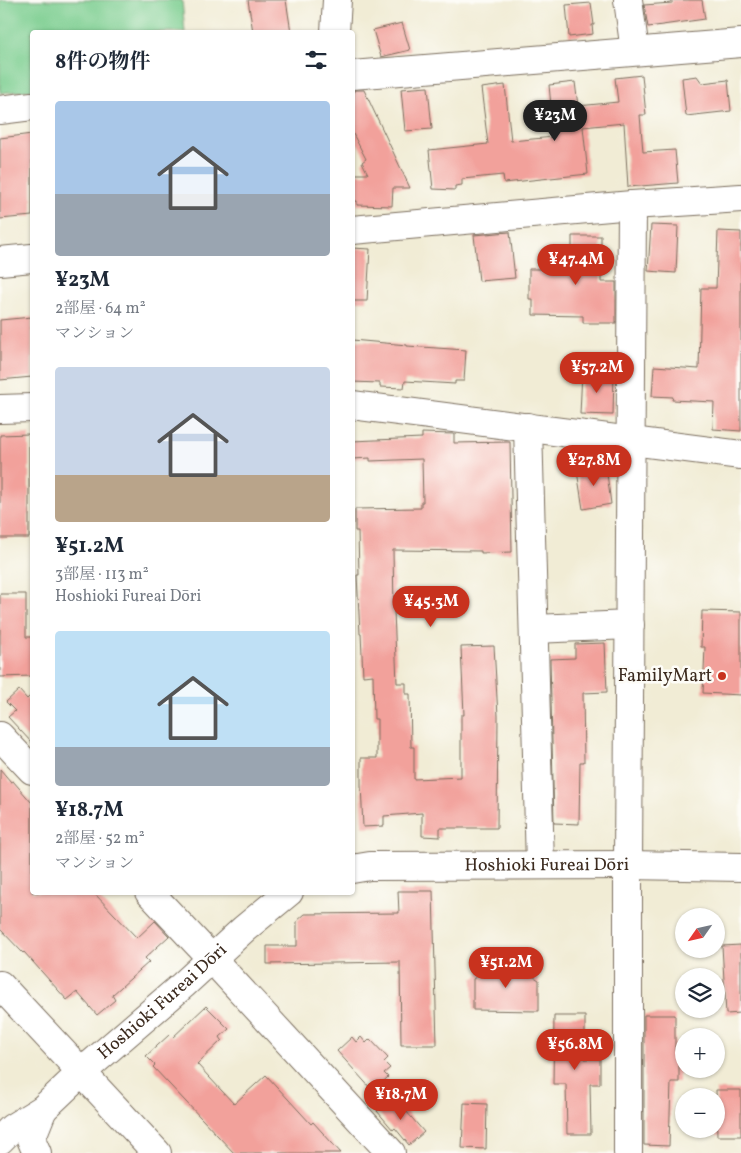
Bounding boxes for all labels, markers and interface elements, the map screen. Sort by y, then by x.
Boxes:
icon: filters [302,46,330,74]
text: 8件の物件 [55,48,150,77]
pin: ¥23M [525,100,585,142]
text: ¥23M [534,105,576,127]
icon: home [148,133,238,223]
pin: ¥47.4M [535,244,617,286]
text: ¥47.4M [548,249,604,271]
text: ¥23M [55,266,110,295]
text: 2部屋 · 64 m² [55,298,146,320]
text: マンション [55,323,134,345]
pin: ¥57.2M [556,352,638,394]
text: ¥57.2M [571,357,623,379]
icon: home [148,400,238,490]
pin: ¥27.8M [553,444,635,487]
text: ¥27.8M [567,450,621,472]
text: ¥51.2M [55,532,124,561]
text: 3部屋 · 113 m² [55,564,149,586]
text: Hoshioki Fureai Dōri [55,586,201,608]
pin: ¥45.3M [390,586,472,628]
text: ¥45.3M [403,591,459,613]
icon: home [148,663,238,753]
place label: FamilyMart [618,664,712,689]
marker: FamilyMart [716,670,728,682]
text: ¥18.7M [55,796,123,825]
text: 2部屋 · 52 m² [55,828,145,850]
street label: Hoshioki Fureai Dōri [464,852,629,878]
text: マンション [55,853,134,875]
north arrow [675,908,725,958]
map controls [675,908,725,1138]
street label: Hoshioki Fureai Dōri [92,938,233,1065]
pin: ¥51.2M [465,946,547,989]
text: ¥51.2M [480,952,532,974]
button: layers [675,968,725,1018]
pin: ¥56.8M [534,1028,616,1071]
button: + [675,1028,725,1078]
text: ¥56.8M [547,1034,603,1056]
pin: ¥18.7M [360,1078,442,1121]
text: ¥18.7M [375,1084,427,1106]
button: − [675,1088,725,1138]

